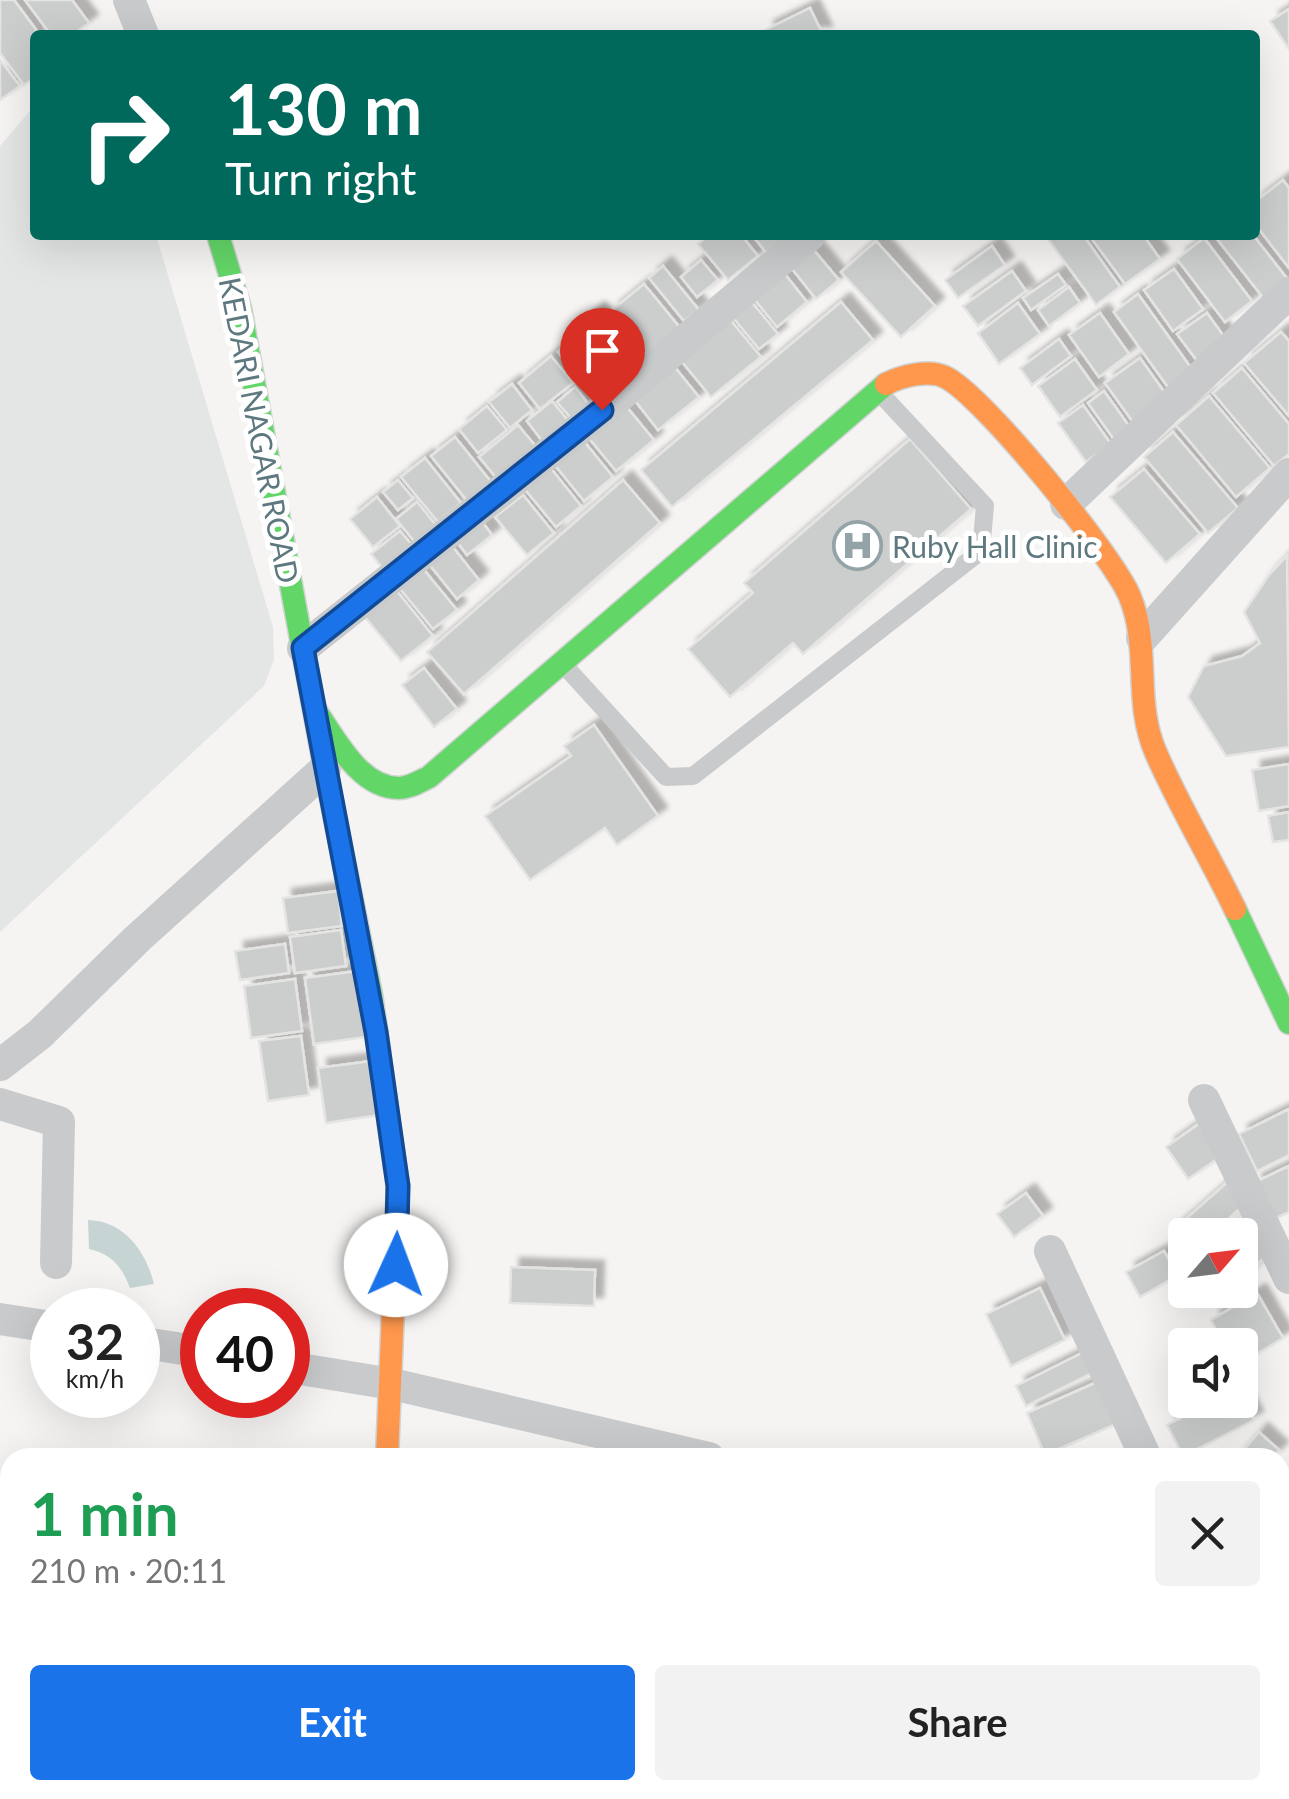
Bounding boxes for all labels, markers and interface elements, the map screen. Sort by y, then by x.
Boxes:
text: 130 m [225,66,422,150]
icon: right [60,70,190,200]
text: Turn right [225,151,416,205]
street label: KEDARI NAGAR ROAD [213,274,307,586]
pin [560,308,645,411]
icon: arrive [575,323,630,378]
hospital icon: Ruby Hall Clinic [831,520,883,572]
place label: Ruby Hall Clinic [892,528,1098,564]
position arrow [344,1213,448,1317]
north arrow [1168,1218,1258,1308]
map controls [1168,1218,1258,1418]
speed limit sign: 40 [180,1288,310,1418]
text: 32 [66,1311,124,1371]
button: sound [1168,1328,1258,1418]
text: km/h [66,1363,124,1393]
text: 1 min [30,1477,179,1549]
button: close [1155,1481,1260,1586]
text: 210 m · 20:11 [30,1551,227,1590]
button: Exit [30,1665,635,1780]
button: Share [655,1665,1260,1780]

